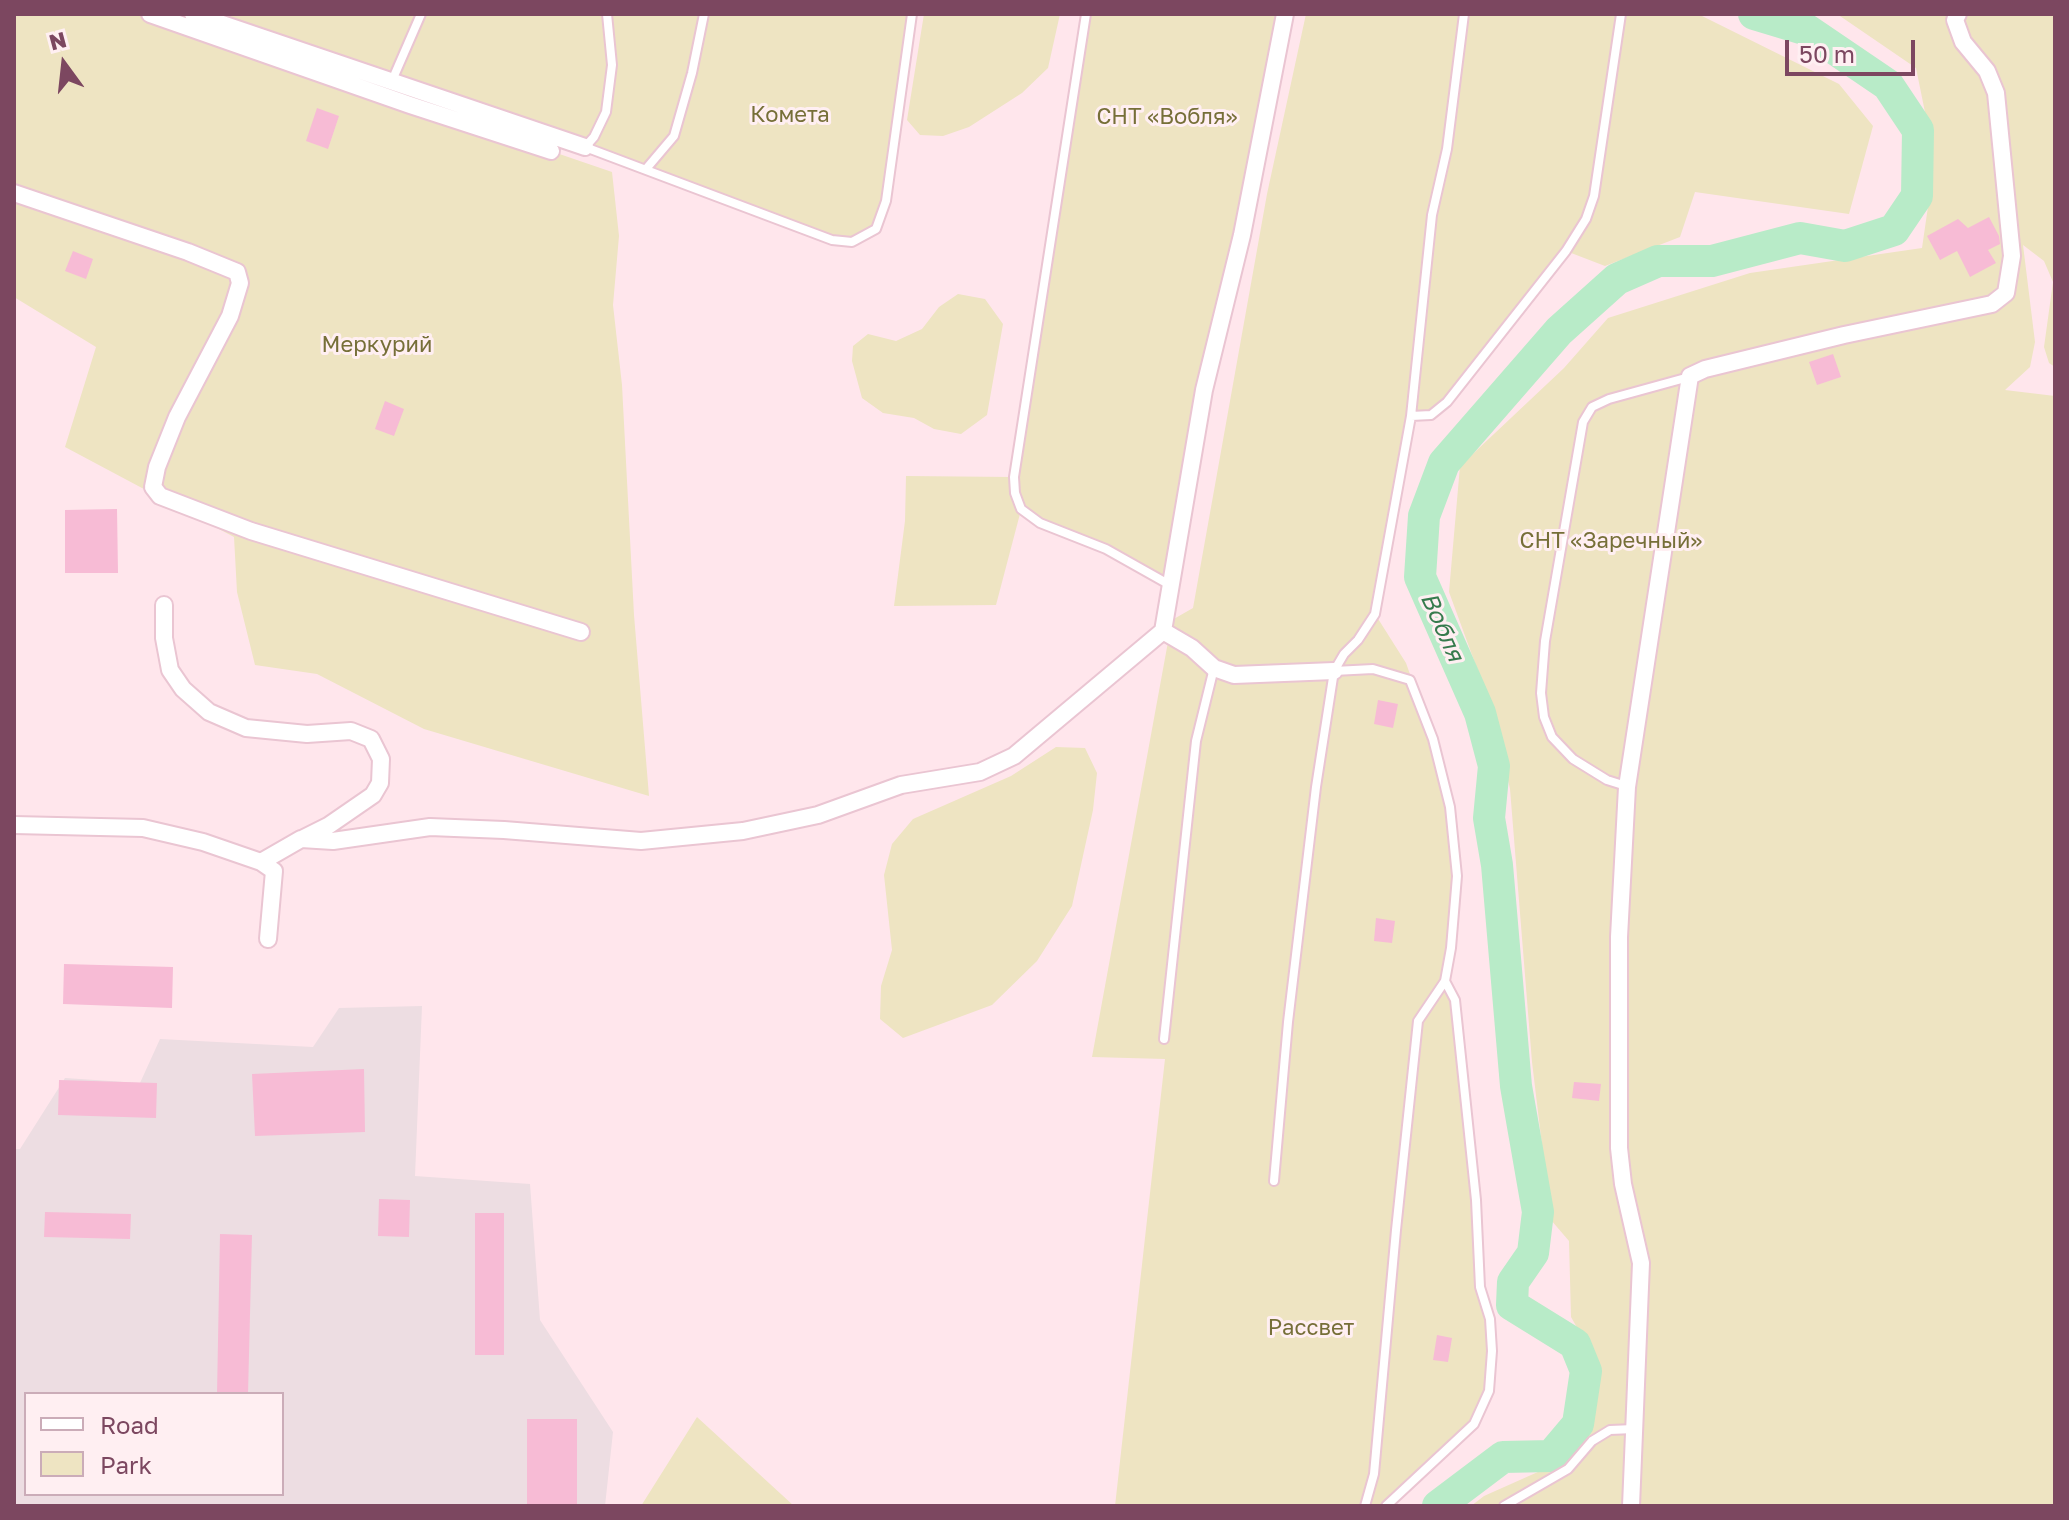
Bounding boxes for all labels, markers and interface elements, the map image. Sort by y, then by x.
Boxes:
north arrow [24,24,104,104]
scale bar [1789,24,1919,74]
text: N [46,25,69,56]
text: 50 m [1799,39,1855,68]
park label: Комета [750,102,830,128]
park label: СНТ «Вобля» [1096,104,1238,130]
park label: Меркурий [322,332,432,358]
park label: СНТ «Заречный» [1520,528,1702,554]
water label: Вобля [1414,588,1470,666]
park label: Рассвет [1268,1315,1354,1341]
legend [24,1392,284,1496]
text: Road [100,1410,159,1439]
text: Park [100,1450,152,1479]

